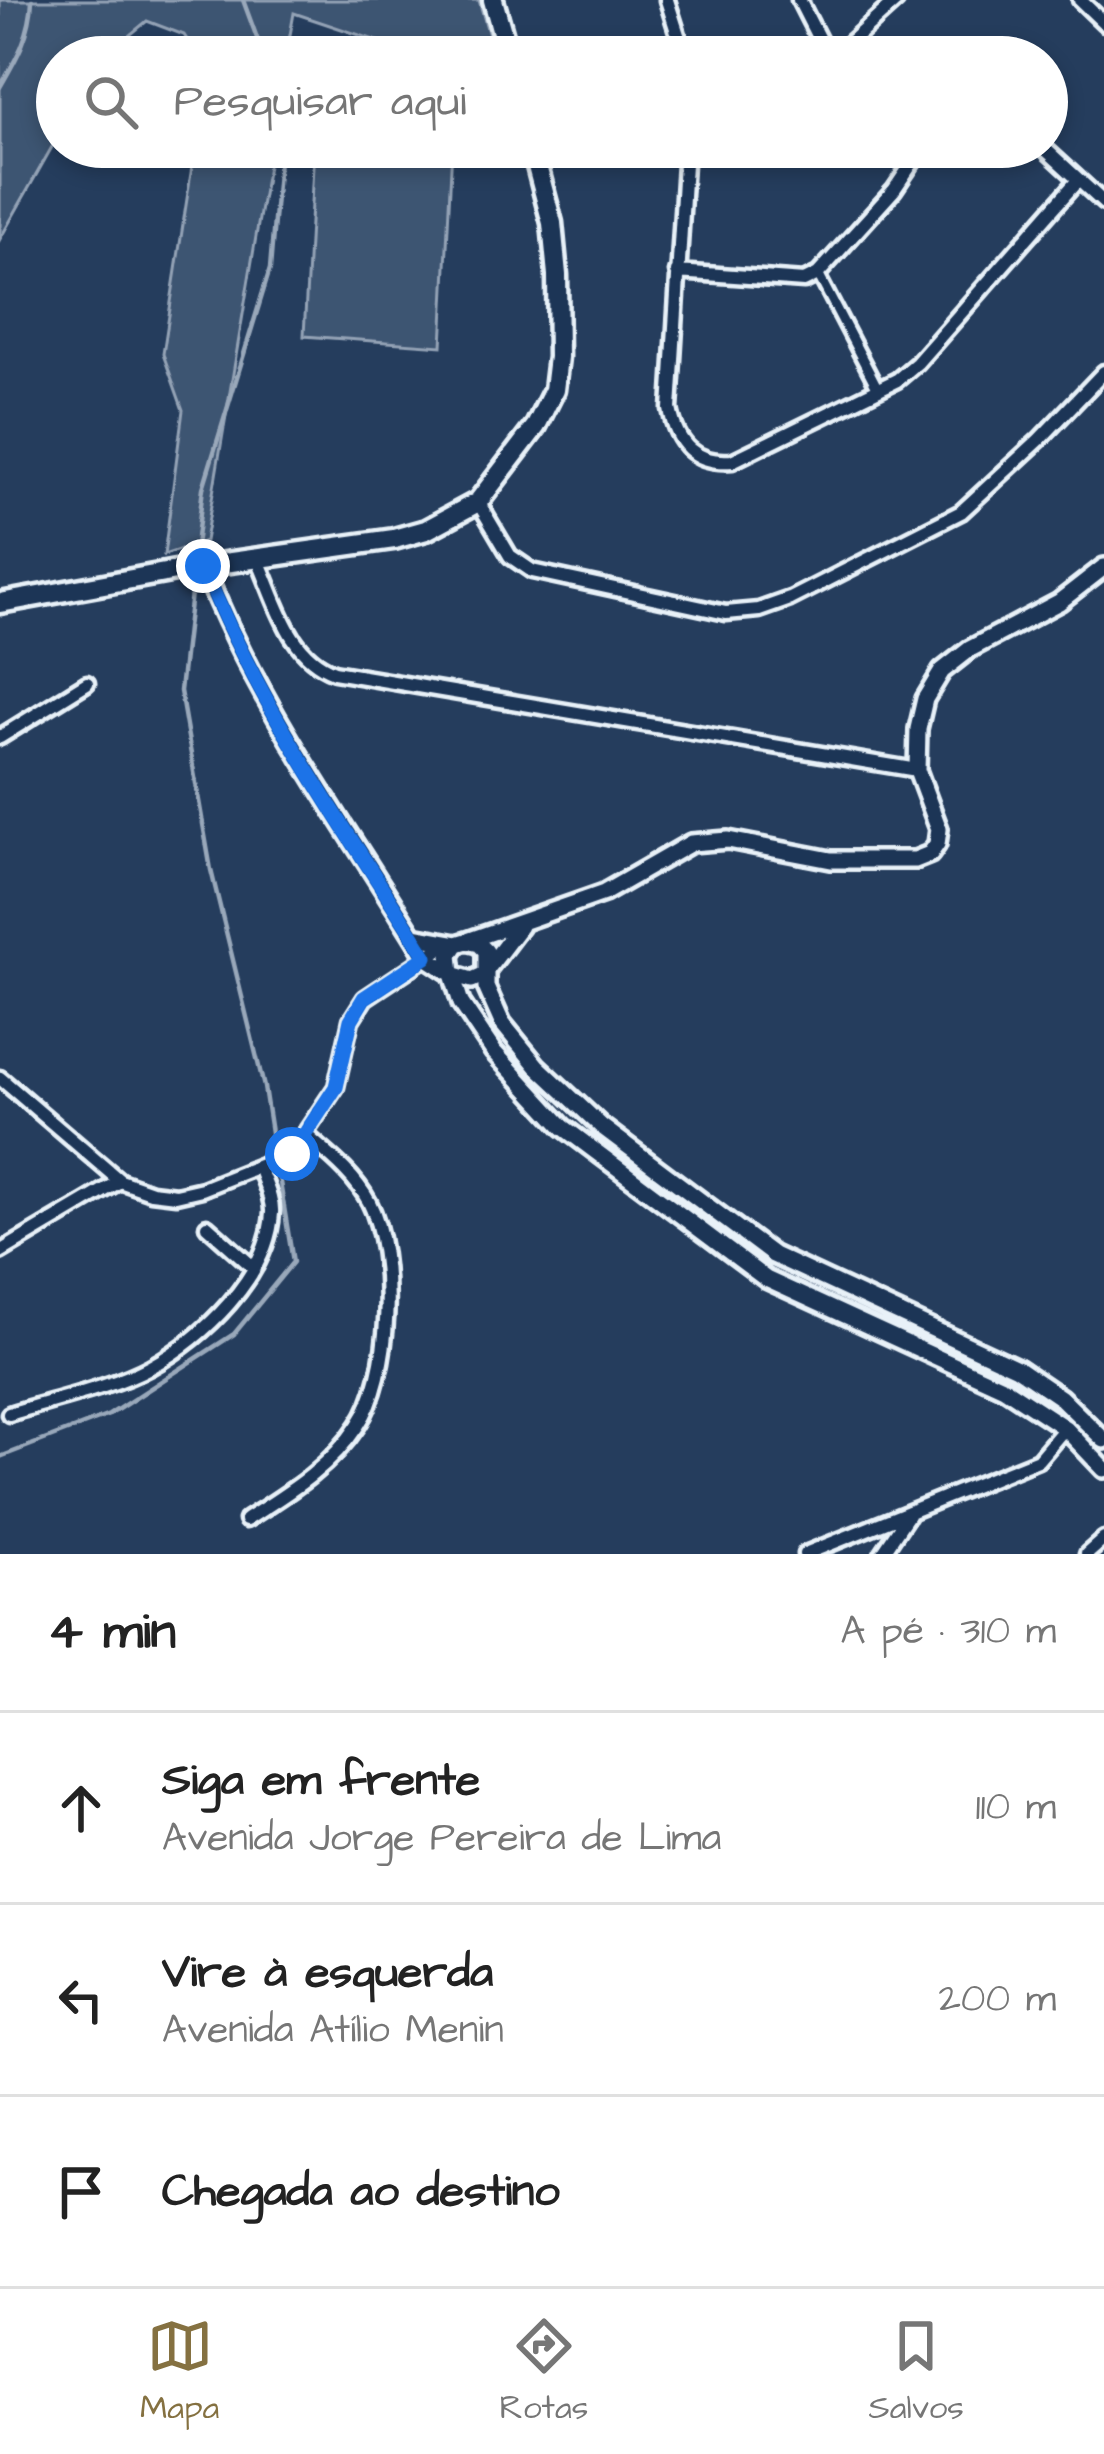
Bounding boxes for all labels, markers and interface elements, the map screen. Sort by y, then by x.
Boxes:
search box [36,36,1068,168]
icon: search [78,69,144,135]
text: Pesquisar aqui [174,71,466,133]
route end [176,539,230,593]
route start [265,1127,319,1181]
text: 4 min [48,1597,176,1668]
text: A pé · 310 m [840,1605,1056,1659]
text: Siga em frente [162,1750,480,1812]
icon: ahead [48,1775,114,1841]
text: 110 m [975,1781,1056,1835]
text: Avenida Jorge Pereira de Lima [162,1812,721,1866]
text: Vire à esquerda [162,1942,493,2004]
icon: left [48,1967,114,2033]
text: 200 m [939,1973,1056,2027]
text: Avenida Atílio Menin [162,2004,504,2058]
icon: arrive [48,2159,114,2225]
text: Chegada ao destino [162,2161,560,2223]
tab: Mapa [140,2313,219,2431]
tab: Rotas [500,2313,588,2431]
tab: Salvos [868,2313,964,2431]

